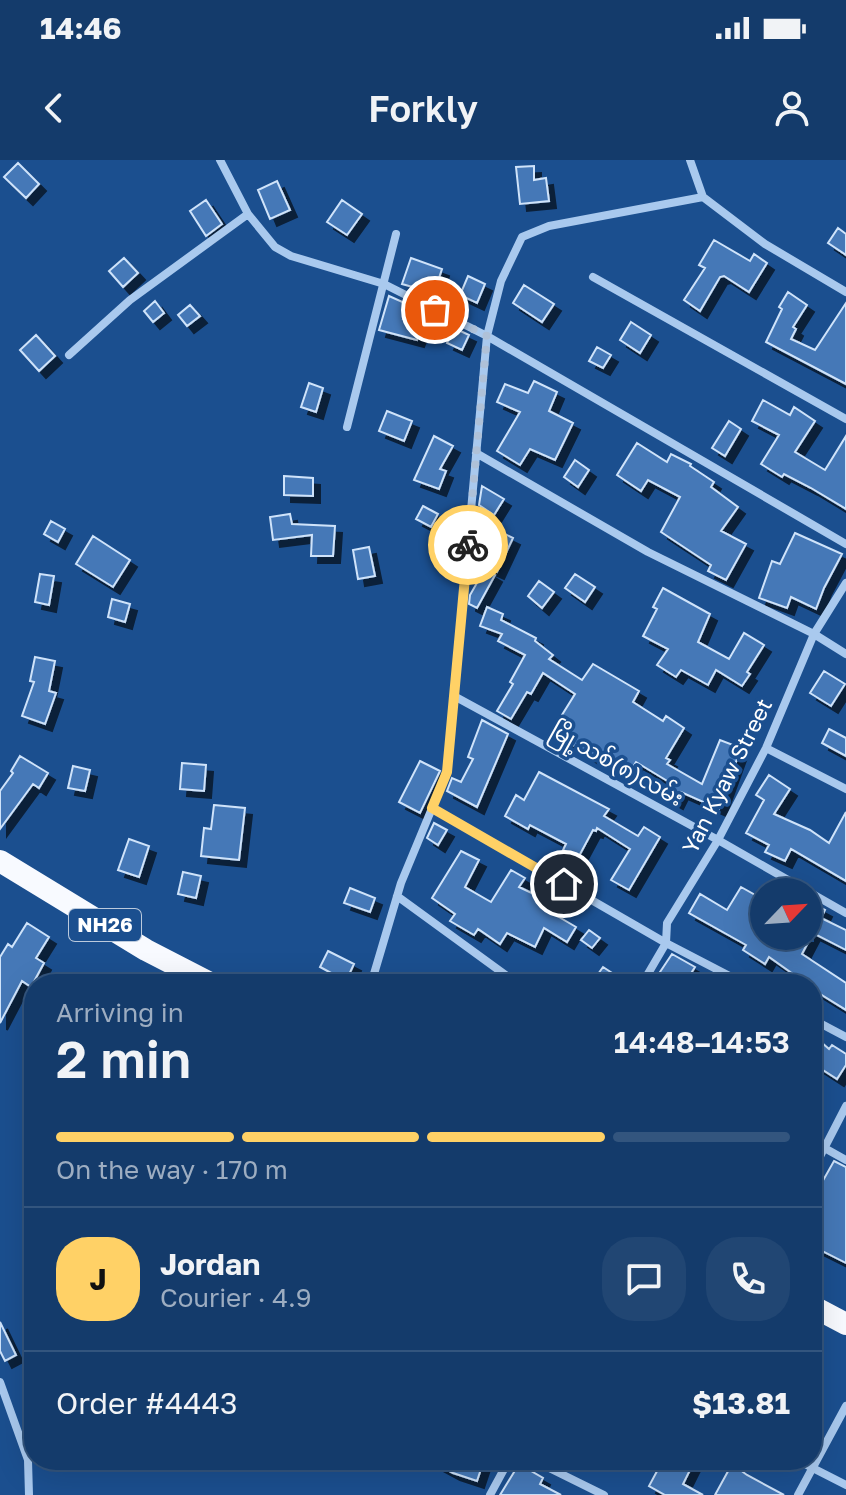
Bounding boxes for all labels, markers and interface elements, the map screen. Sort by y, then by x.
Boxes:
text: 14:46 [40,10,122,46]
icon: back [32,86,76,130]
icon: person [770,86,814,130]
text: Forkly [368,87,478,130]
pin [401,276,469,344]
icon: bag [413,288,457,332]
courier [428,505,508,585]
icon: bike [446,523,490,567]
street label: Yan Kyaw Street [676,694,777,858]
street label: မြို့သစ်(၈)လမ်း [543,715,689,816]
pin [530,850,598,918]
icon: home [542,862,586,906]
north arrow [750,878,822,950]
map controls [750,878,822,950]
road number: NH26 [69,909,141,941]
text: Arriving in [56,997,184,1028]
text: 14:48–14:53 [614,1024,790,1060]
text: 2 min [56,1027,191,1089]
text: On the way · 170 m [56,1154,288,1185]
button: chat [602,1237,686,1321]
button: phone [706,1237,790,1321]
text: Jordan [160,1246,260,1282]
text: J [89,1261,107,1297]
text: Courier · 4.9 [160,1282,312,1313]
text: Order #4443 [56,1385,238,1421]
text: $13.81 [692,1385,790,1421]

